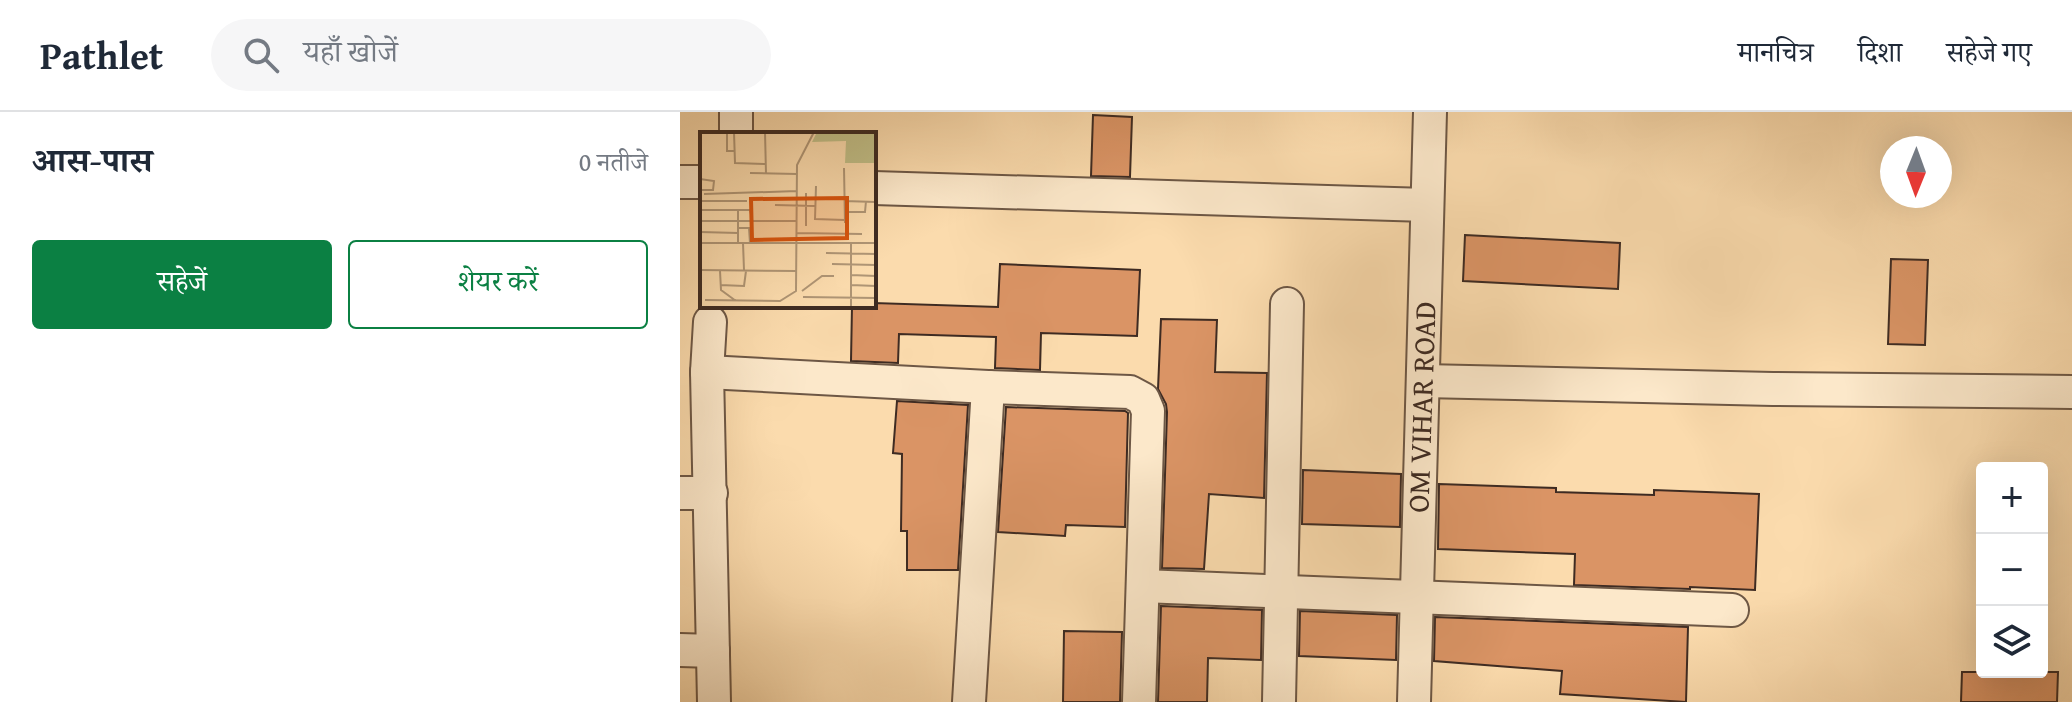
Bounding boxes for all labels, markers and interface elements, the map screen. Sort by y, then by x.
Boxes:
search box [211,19,771,91]
text: Pathlet [40,27,163,83]
text: यहाँ खोजें [303,29,398,73]
text: मानचित्र [1738,31,1814,72]
text: दिशा [1858,31,1902,72]
text: सहेजे गए [1946,31,2032,72]
icon: search [239,33,283,77]
inset map [700,132,876,308]
text: आस-पास [32,135,152,184]
north arrow [1880,136,1952,208]
text: 0 नतीजे [579,142,648,181]
button: सहेजें [32,240,332,329]
button: शेयर करें [348,240,648,329]
street label: OM VIHAR ROAD [1395,301,1447,513]
map controls [1976,462,2048,678]
button: + [1976,462,2048,534]
button: − [1976,534,2048,606]
button: layers [1976,606,2048,678]

